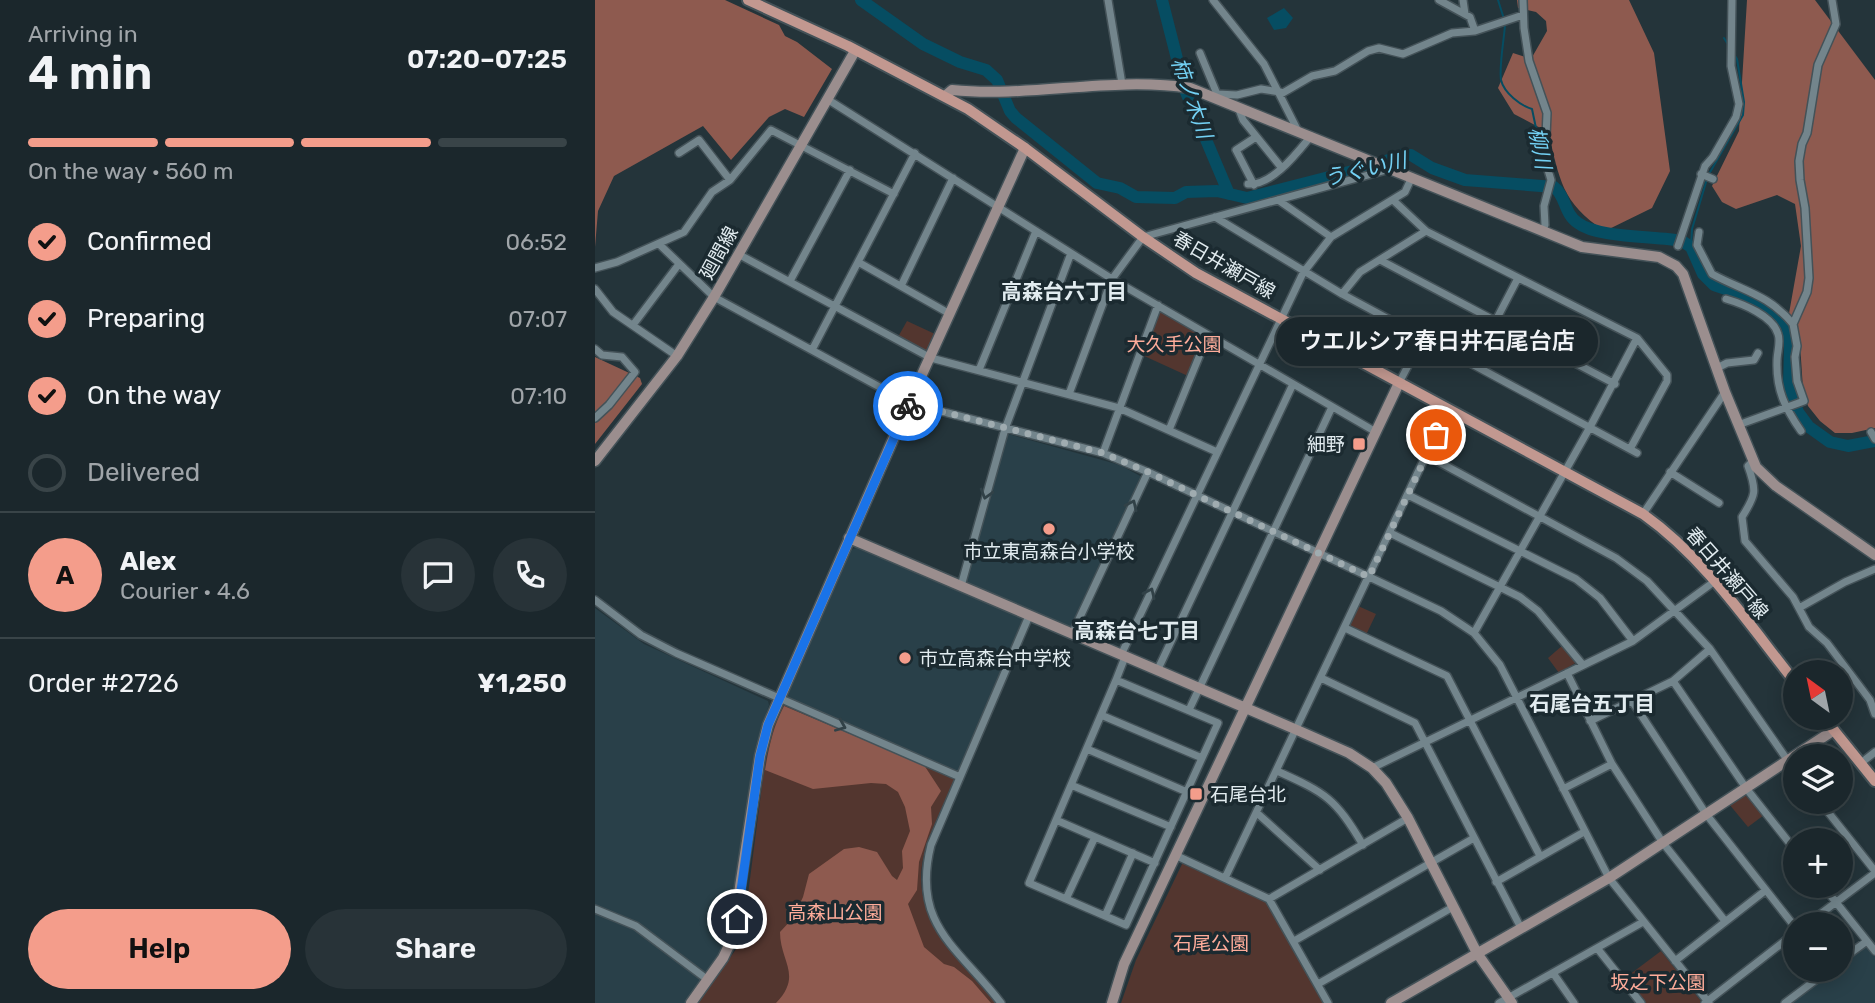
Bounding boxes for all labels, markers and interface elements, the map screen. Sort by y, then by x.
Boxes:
text: Arriving in [28,20,138,48]
text: 07:20–07:25 [407,44,567,75]
text: 4 min [28,46,152,101]
water label: 柿ノ木川 [1167,54,1218,144]
water label: 柳川 [1524,125,1557,173]
water label: うぐい川 [1321,147,1411,191]
text: On the way · 560 m [28,157,233,185]
street label: 廻間線 [695,222,743,284]
icon: check [28,223,66,261]
text: Confirmed [87,226,212,257]
street label: 春日井瀬戸線 [1169,227,1279,303]
text: 06:52 [505,228,567,256]
district label: 高森台六丁目 [1001,279,1127,304]
icon: check [28,300,66,338]
text: Preparing [87,303,205,334]
text: 07:07 [508,305,567,333]
callout: ウエルシア春日井石尾台店 [1275,316,1597,365]
text: ウエルシア春日井石尾台店 [1299,327,1575,355]
park label: 大久手公園 [1126,333,1222,356]
courier [873,371,943,441]
icon: check [28,377,66,415]
text: On the way [87,380,221,411]
text: 07:10 [510,382,567,410]
icon: bike [889,387,927,425]
pin [1406,405,1466,465]
icon: bag [1417,416,1455,454]
place label: 細野 [1307,433,1345,456]
marker: 細野 [1351,436,1367,452]
text: Delivered [87,457,200,488]
one-way arrow [980,488,995,500]
one-way arrow [1124,500,1138,512]
marker: 市立東高森台小学校 [1041,521,1057,537]
street label: 春日井瀬戸線 [1681,522,1773,624]
button: chat [401,538,475,612]
button: phone [493,538,567,612]
place label: 市立東高森台小学校 [963,540,1135,563]
text: Alex [120,546,176,577]
text: A [56,560,74,591]
text: Courier · 4.6 [120,577,250,605]
one-way arrow [1142,588,1156,600]
district label: 高森台七丁目 [1074,618,1200,643]
place label: 市立高森台中学校 [919,647,1071,670]
marker: 市立高森台中学校 [897,650,913,666]
north arrow [1783,660,1853,730]
map controls [1783,660,1853,982]
text: Order #2726 [28,668,179,699]
text: ¥1,250 [478,668,567,699]
district label: 石尾台五丁目 [1529,691,1655,716]
one-way arrow [834,718,847,732]
button: layers [1783,744,1853,814]
place label: 石尾台北 [1210,783,1286,806]
marker: 石尾台北 [1188,786,1204,802]
button: + [1783,828,1853,898]
pin [707,889,767,949]
icon: home [718,900,756,938]
park label: 高森山公園 [787,901,883,924]
button: Help [28,909,291,989]
button: Share [305,909,567,989]
button: − [1783,912,1853,982]
park label: 石尾公園 [1173,932,1249,955]
park label: 坂之下公園 [1610,971,1706,994]

